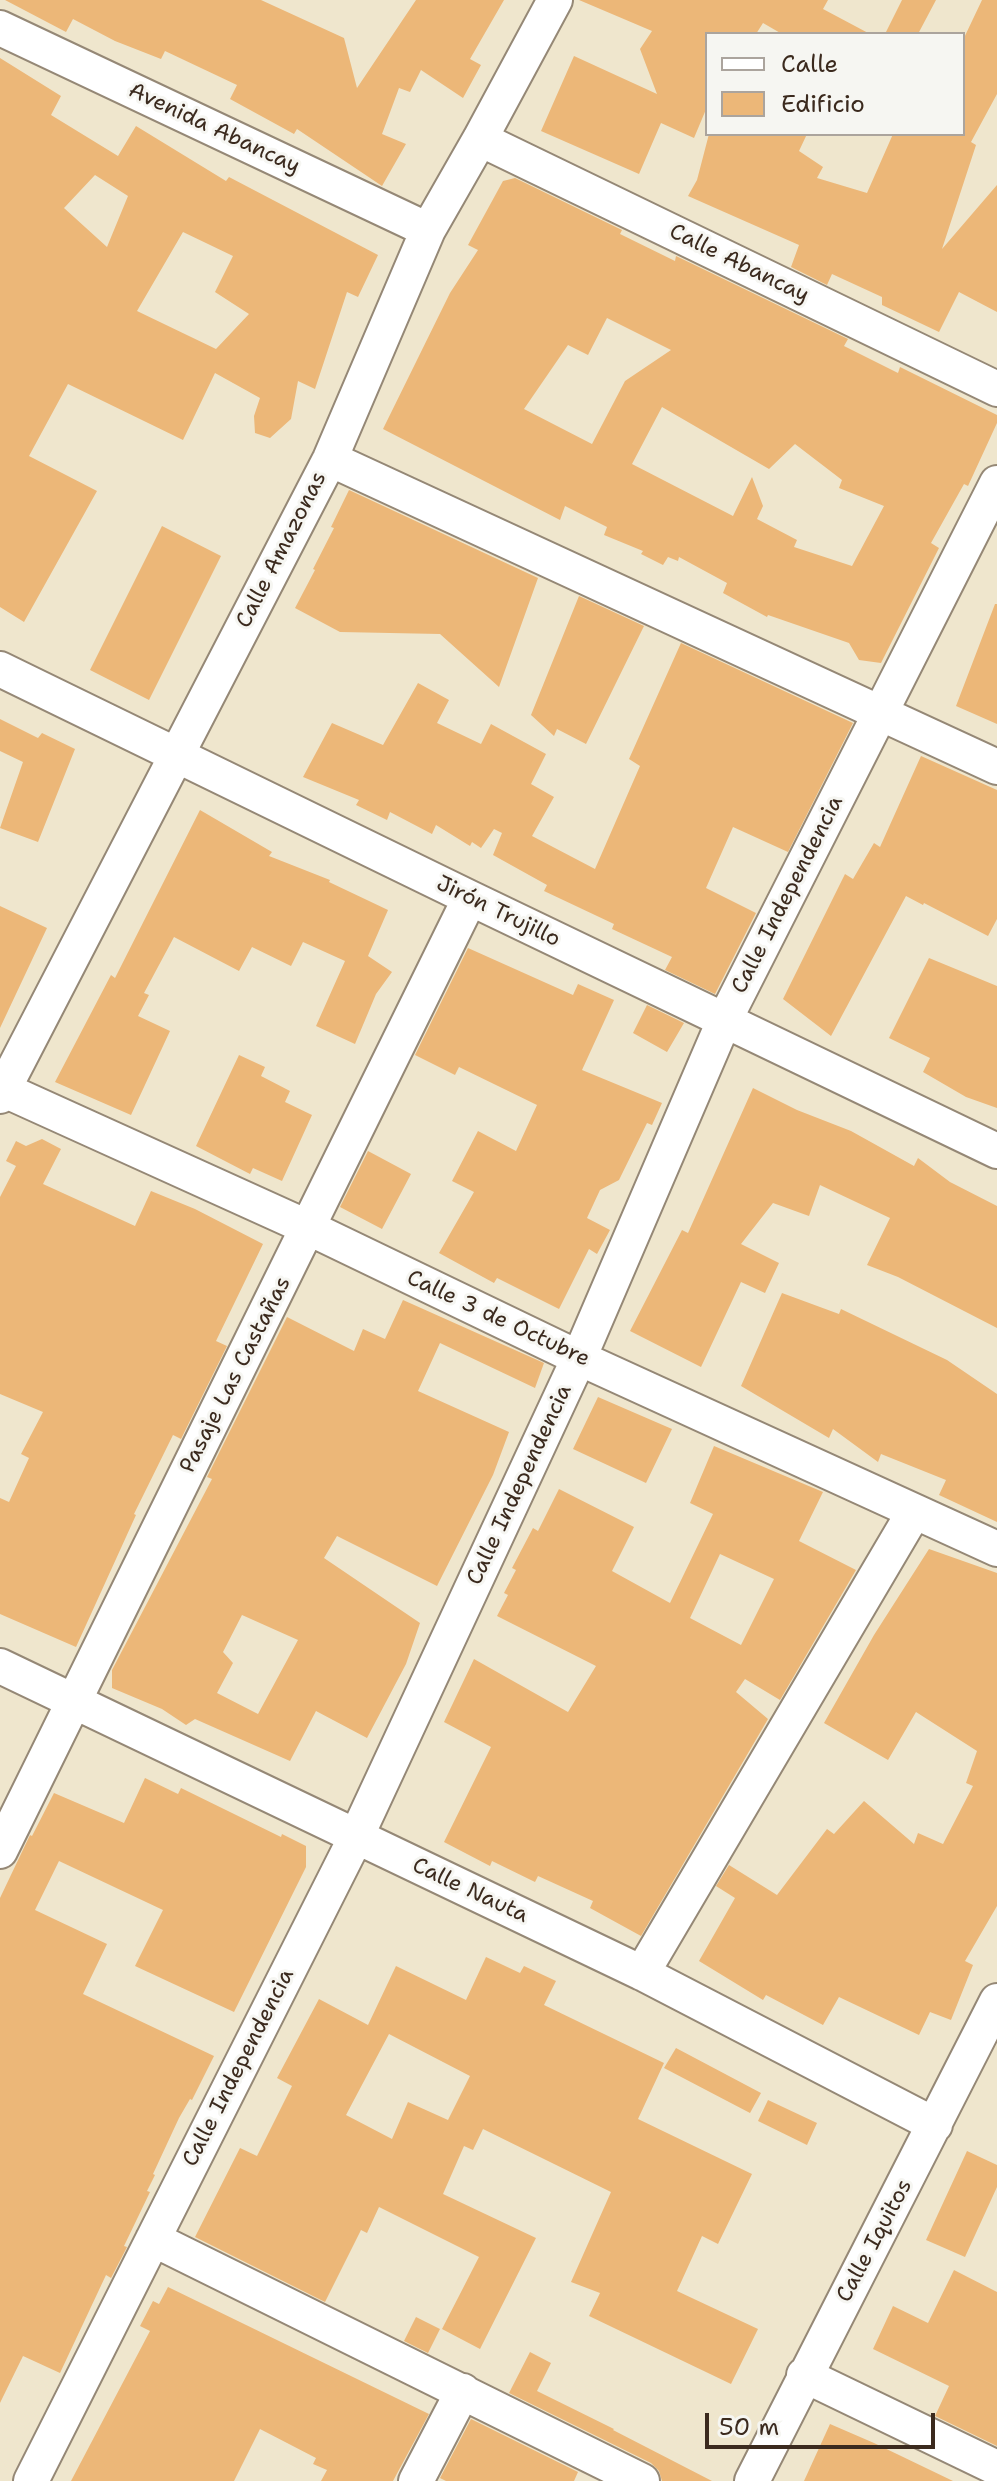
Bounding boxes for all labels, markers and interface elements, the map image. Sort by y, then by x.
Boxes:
legend [705,32,965,136]
text: Calle [781,48,838,80]
street label: Avenida Abancay [124,78,304,180]
text: Edificio [781,88,865,120]
street label: Calle Abancay [665,219,813,309]
street label: Calle Amazonas [231,467,333,633]
street label: Calle Independencia [727,792,849,998]
street label: Jirón Trujillo [432,871,564,953]
street label: Calle 3 de Octubre [402,1265,594,1373]
street label: Pasaje Las Castañas [175,1272,297,1478]
street label: Calle Independencia [462,1380,578,1590]
street label: Calle Nauta [408,1853,532,1929]
street label: Calle Independencia [178,1965,300,2171]
street label: Calle Iquitos [832,2175,918,2307]
scale bar [709,2397,939,2447]
text: 50 m [719,2411,779,2443]

